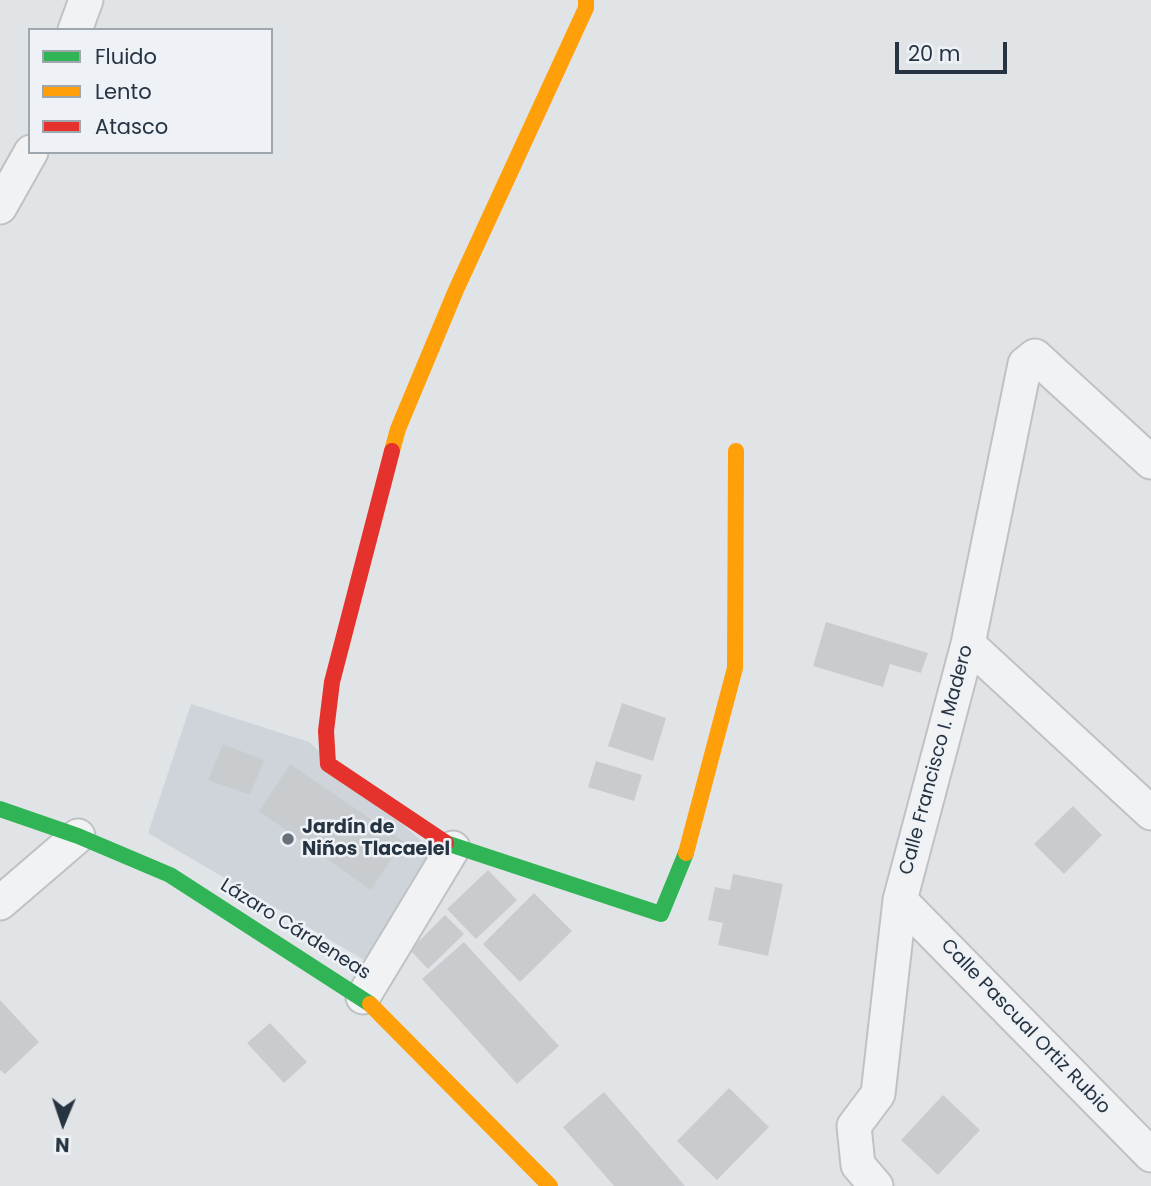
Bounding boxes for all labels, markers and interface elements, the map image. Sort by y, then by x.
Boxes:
legend [28,28,273,154]
scale bar [899,28,1011,72]
text: 20 m [908,39,961,68]
text: Fluido [95,42,157,71]
text: Lento [95,77,152,106]
text: Atasco [95,112,168,141]
street label: Calle Francisco I. Madero [895,643,979,877]
place label: Jardín de Niños Tlacaelel [302,817,450,861]
marker: Jardín de Niños Tlacaelel [280,831,296,847]
street label: Lázaro Cárdeneas [216,875,374,985]
street label: Calle Pascual Ortiz Rubio [935,935,1115,1119]
north arrow [28,1088,98,1158]
text: N [55,1131,70,1158]

